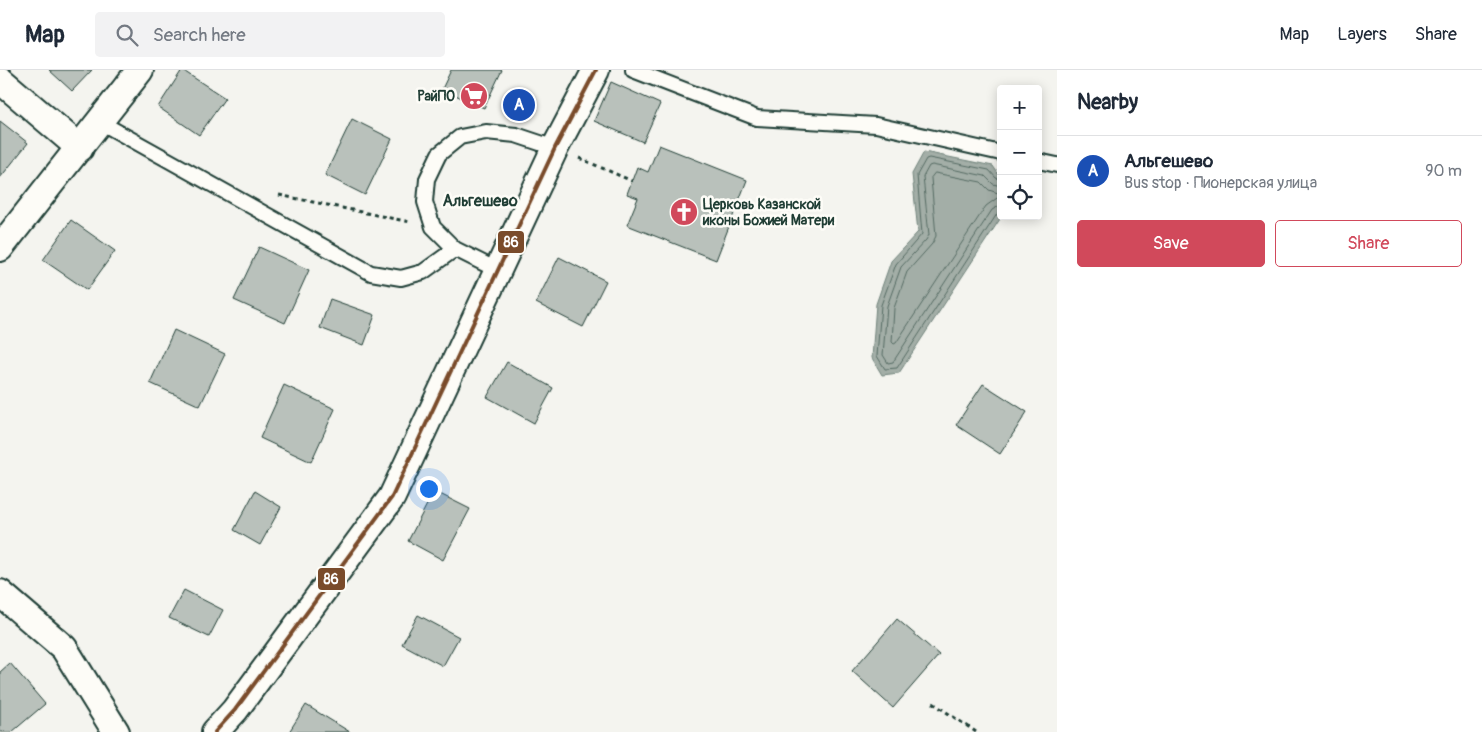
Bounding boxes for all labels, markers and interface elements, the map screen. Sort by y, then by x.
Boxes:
search box [95,12,445,57]
text: Map [25,20,65,49]
icon: search [113,21,141,49]
text: Search here [153,23,246,47]
text: Map [1280,23,1309,46]
text: Layers [1337,23,1387,46]
text: Share [1415,23,1457,46]
supermarket icon: РайПО [459,81,489,111]
map controls [997,85,1042,220]
button: + [997,85,1042,130]
pin: A [503,86,535,124]
place label: РайПО [418,88,455,105]
text: Nearby [1077,89,1138,116]
button: − [997,130,1042,175]
text: Альгешево [1124,149,1213,173]
text: A [1088,161,1098,181]
text: 90 m [1425,161,1462,181]
text: Bus stop · Пионерская улица [1124,173,1317,193]
button: locate [997,175,1042,220]
district label: Альгешево [442,191,518,211]
place label: Церковь Казанской иконы Божией Матери [702,196,835,229]
church icon: Церковь Казанской иконы Божией Матери [669,197,699,227]
button: Save [1077,220,1265,267]
button: Share [1275,220,1462,267]
line badge: 86 [497,230,525,254]
text: 86 [503,234,519,251]
your location [416,476,442,502]
line badge: 86 [317,567,346,591]
text: 86 [323,571,339,588]

